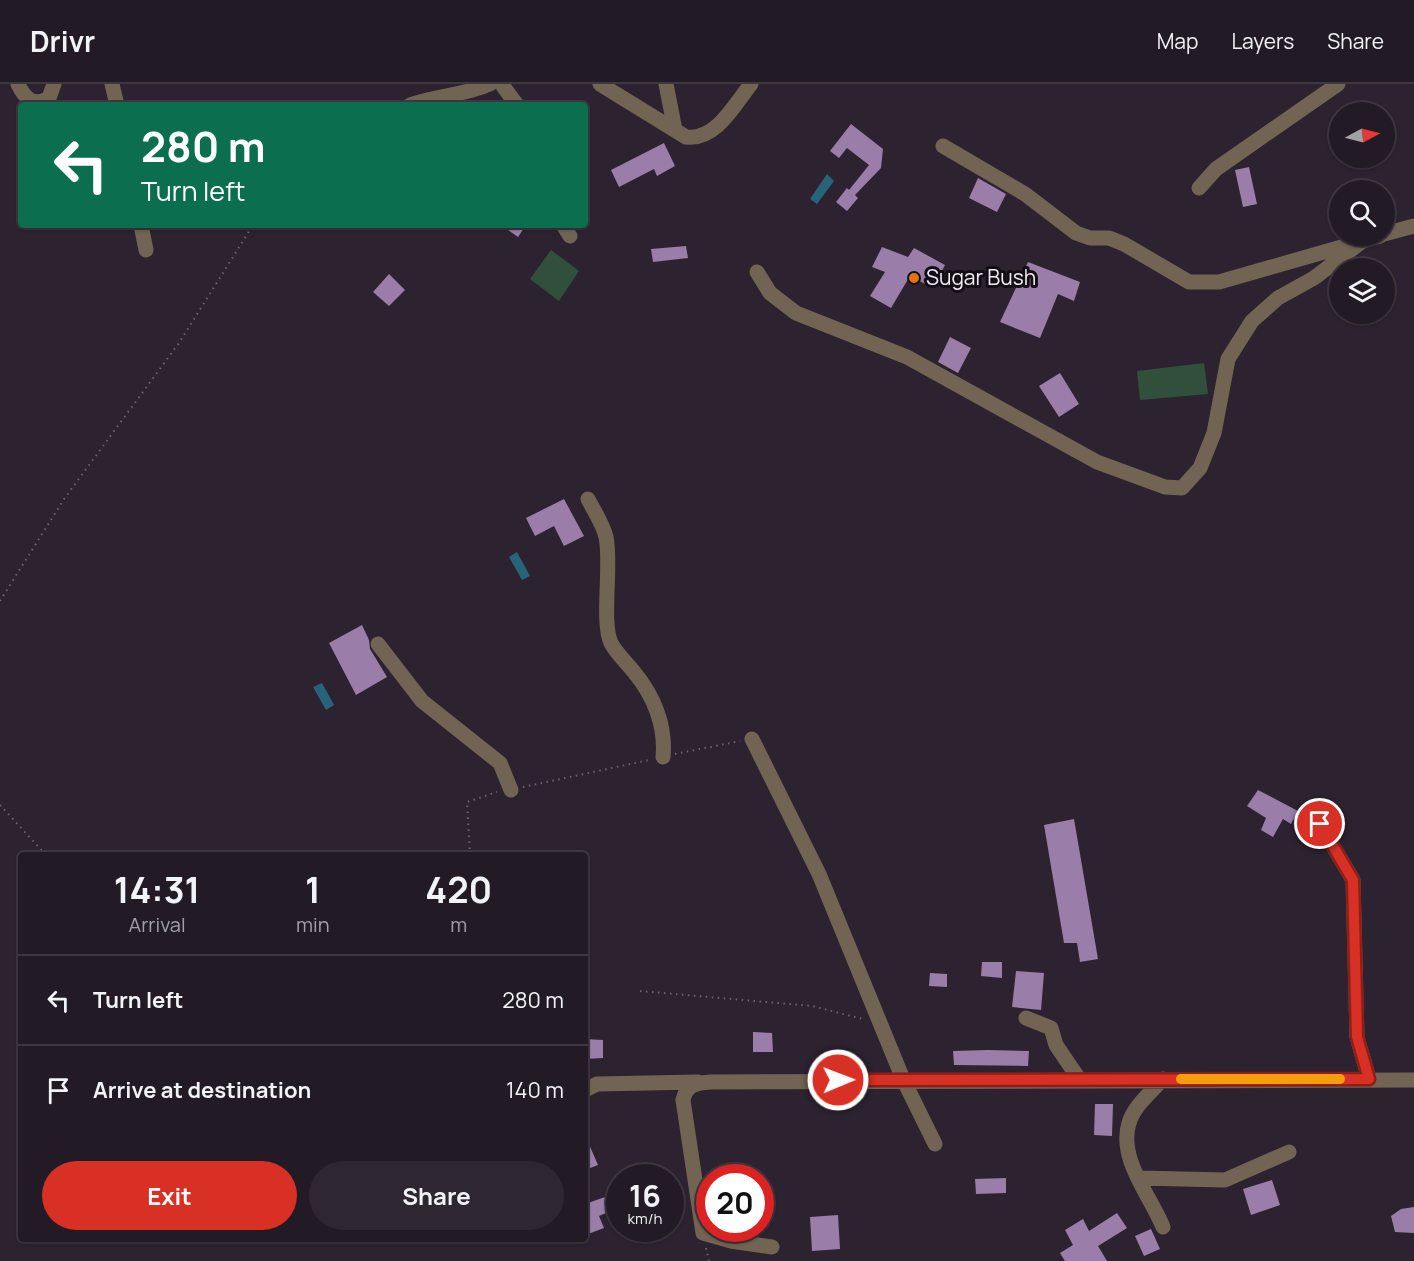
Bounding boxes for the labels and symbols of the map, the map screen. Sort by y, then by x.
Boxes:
north arrow [1329,102,1395,168]
place label: Sugar Bush [926,263,1036,291]
marker: Sugar Bush [907,271,921,285]
pin [1294,798,1345,849]
position arrow [806,1048,870,1112]
speed limit sign: 20 [696,1164,774,1242]

